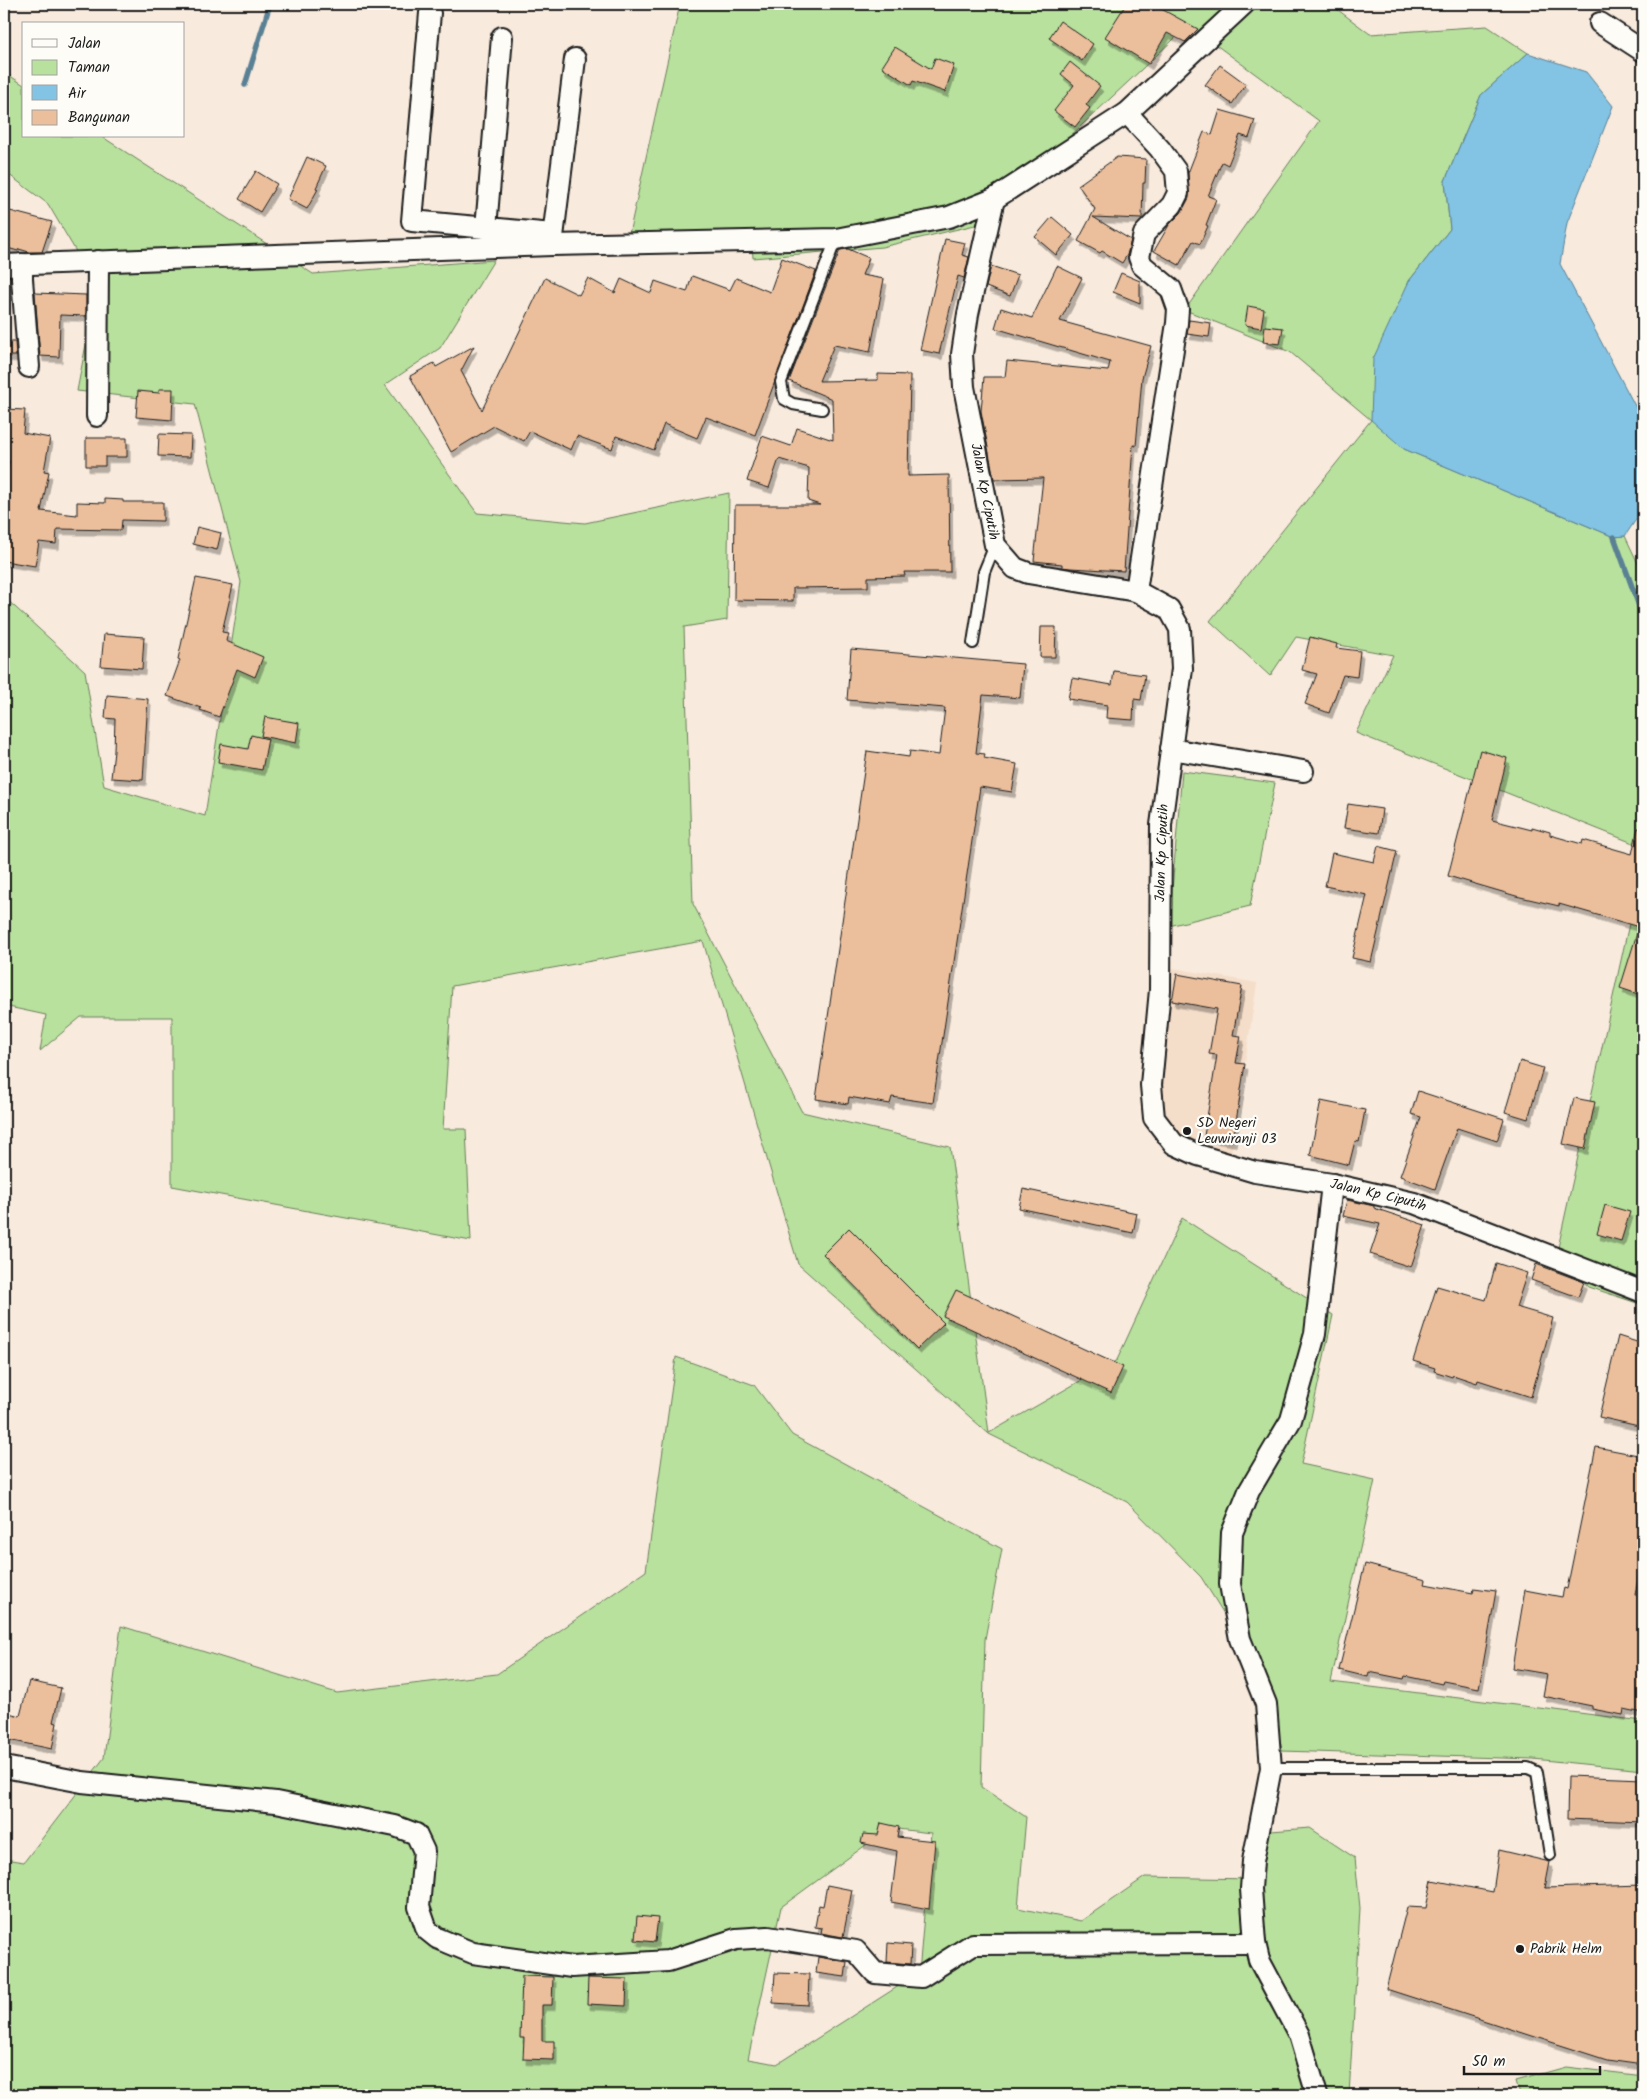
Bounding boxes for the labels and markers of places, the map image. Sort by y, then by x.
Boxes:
place label: SD Negeri Leuwiranji 03 [1197,1112,1277,1150]
marker: SD Negeri Leuwiranji 03 [1181,1125,1193,1137]
place label: Pabrik Helm [1530,1938,1602,1960]
marker: Pabrik Helm [1514,1943,1526,1955]

